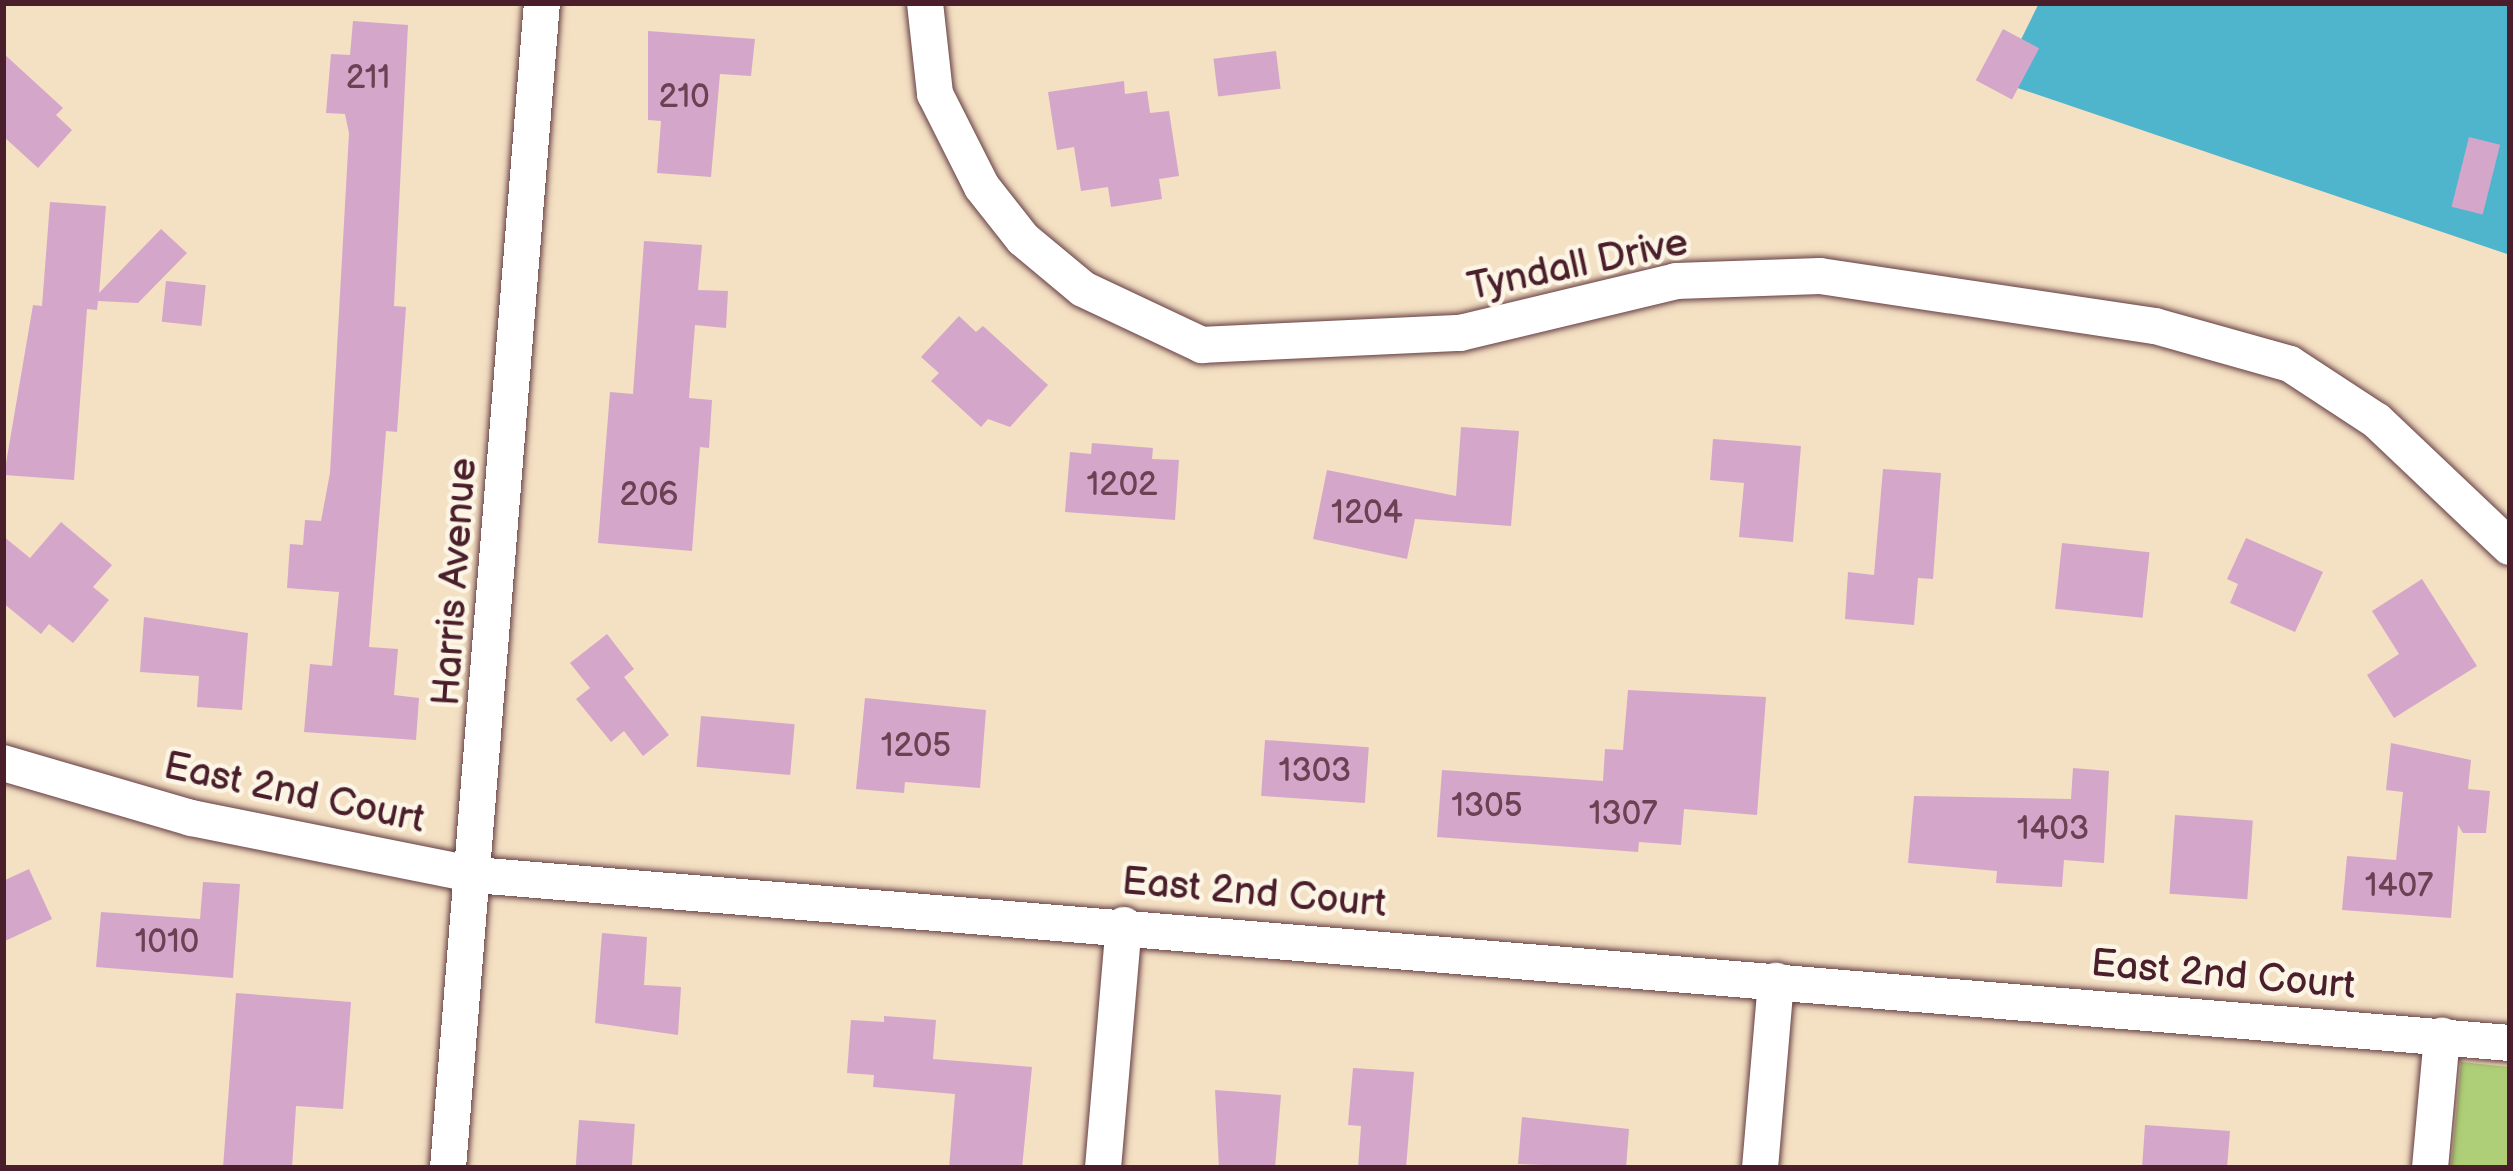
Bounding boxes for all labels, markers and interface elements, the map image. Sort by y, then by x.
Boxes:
house number: 211 [346,59,390,99]
house number: 210 [658,78,710,118]
street label: Tyndall Drive [1464,220,1692,312]
street label: Harris Avenue [424,456,488,708]
house number: 1202 [1086,466,1158,506]
house number: 206 [619,476,679,516]
house number: 1204 [1331,494,1403,534]
house number: 1205 [881,727,951,767]
street label: East 2nd Court [159,744,429,844]
house number: 1303 [1279,752,1351,792]
house number: 1305 [1451,787,1523,827]
house number: 1307 [1589,795,1657,835]
house number: 1403 [2017,810,2089,850]
street label: East 2nd Court [1120,859,1388,929]
house number: 1407 [2365,867,2433,907]
house number: 1010 [135,923,199,963]
street label: East 2nd Court [2089,941,2357,1011]

